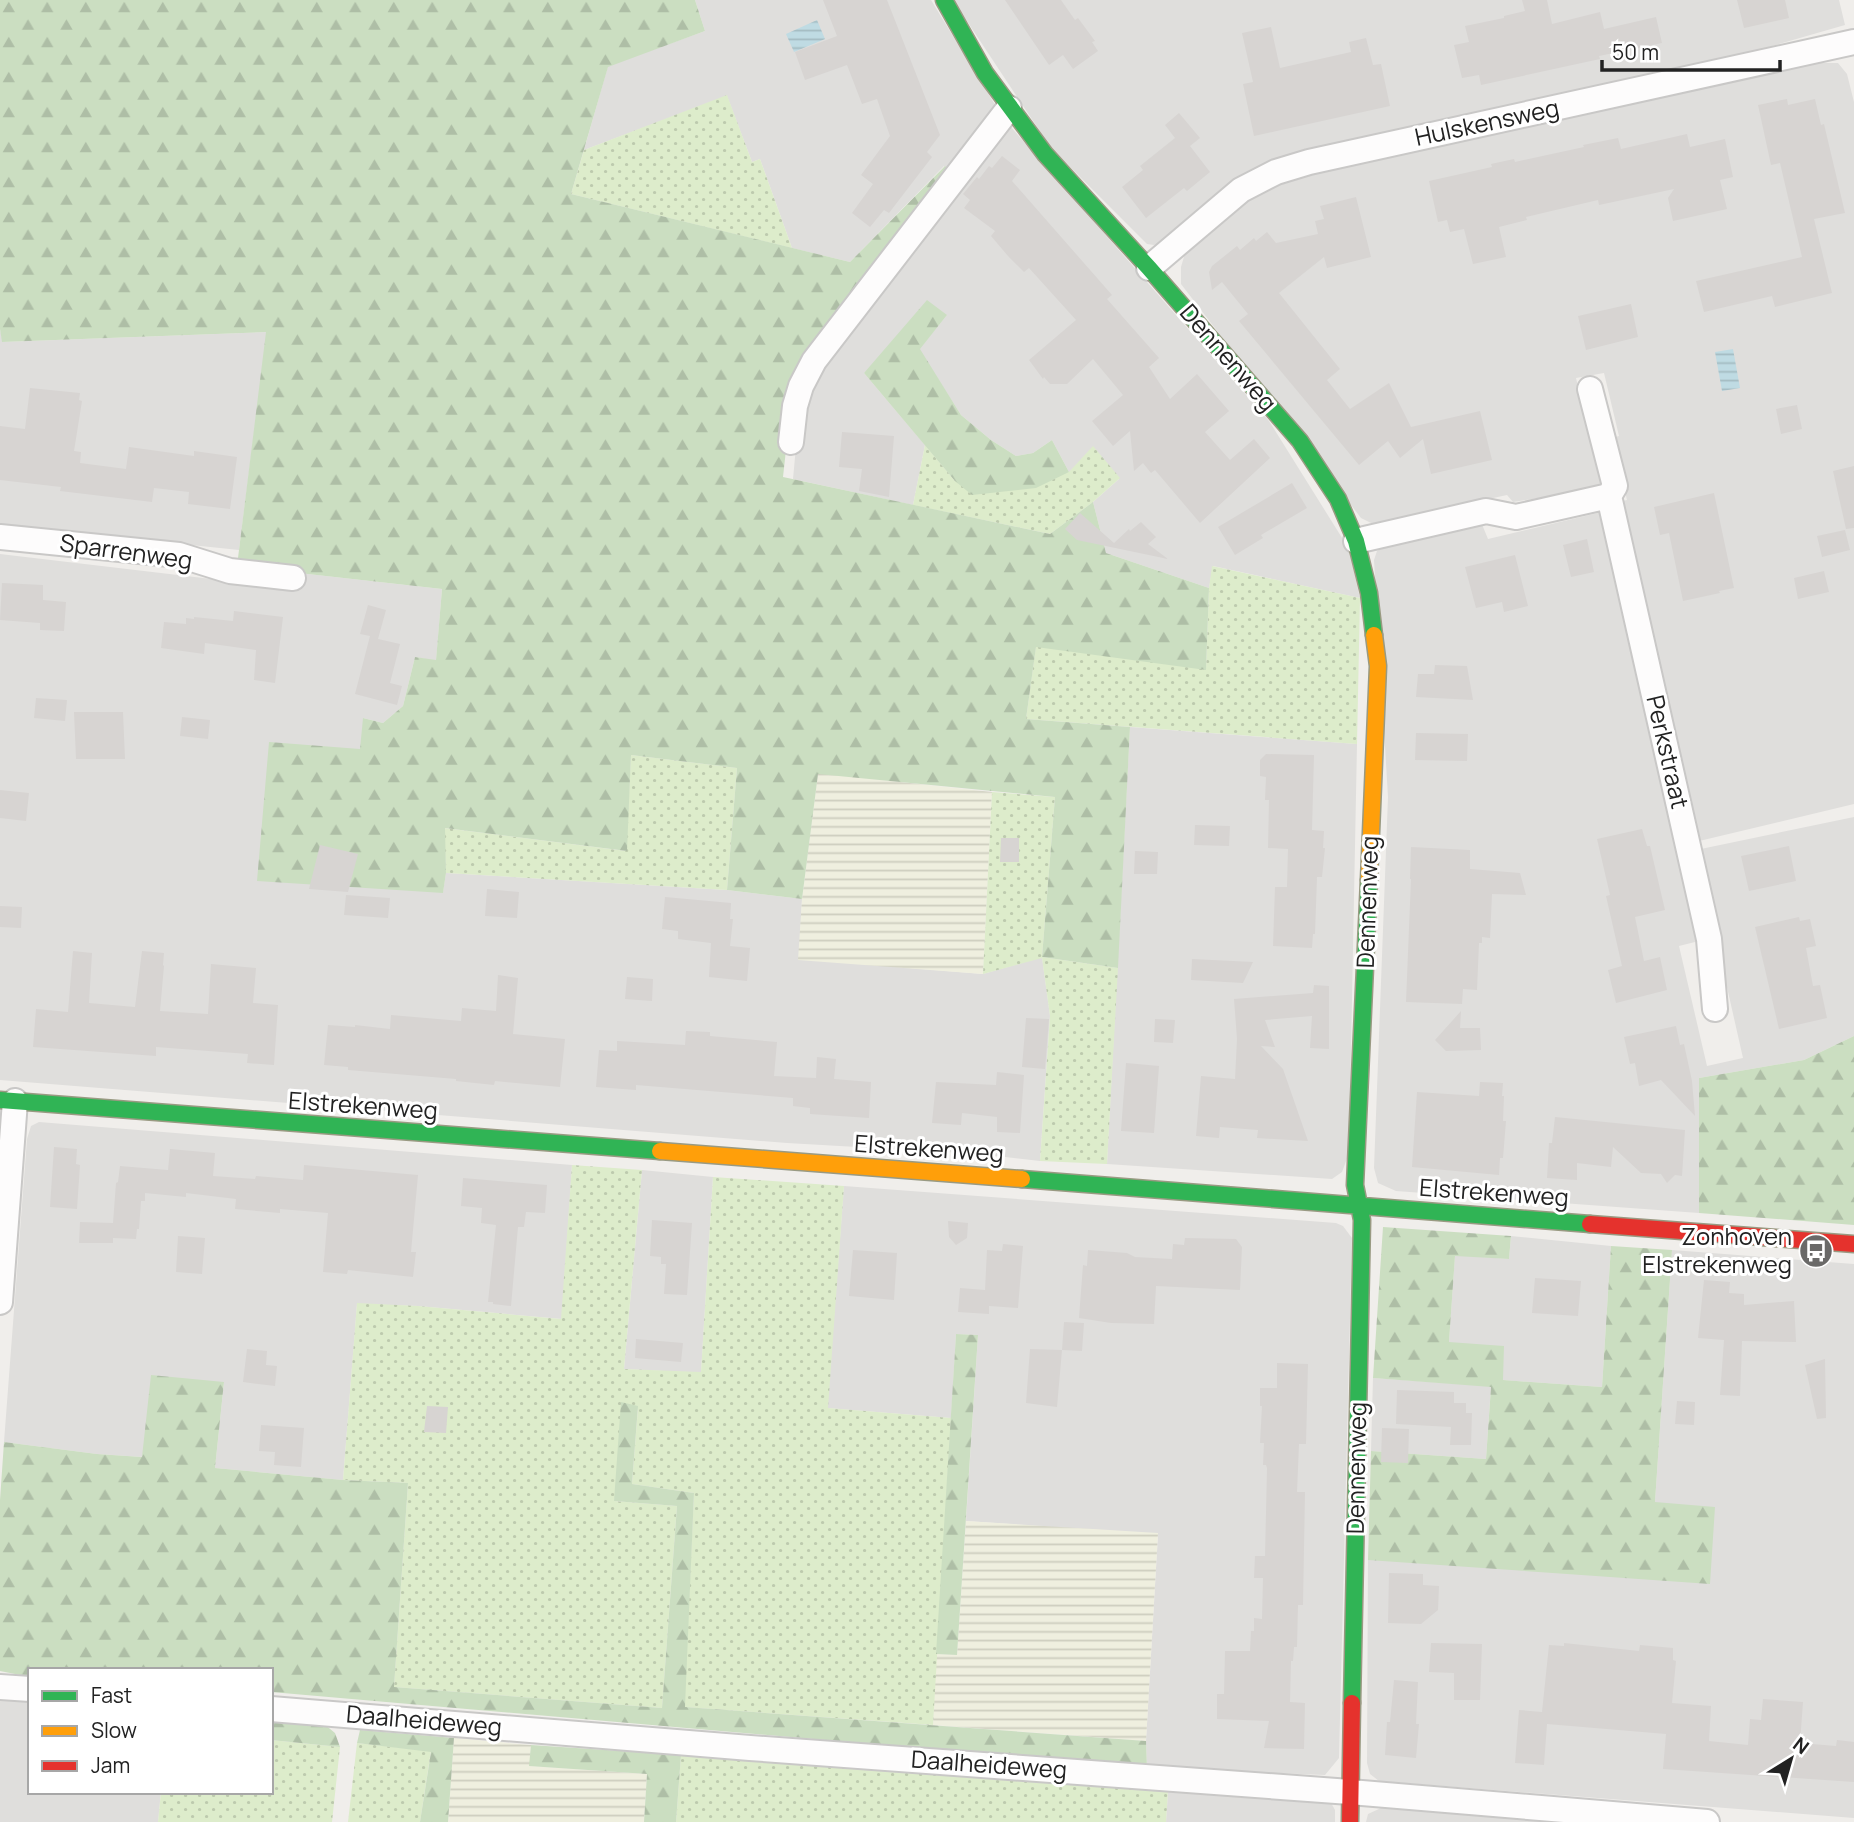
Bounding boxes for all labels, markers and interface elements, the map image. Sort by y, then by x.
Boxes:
scale bar [1602,28,1780,72]
text: 50 m [1612,38,1659,66]
street label: Hulskensweg [1411,90,1562,153]
street label: Dennenweg [1173,296,1285,418]
street label: Sparrenweg [58,525,195,576]
street label: Perkstraat [1639,692,1698,812]
street label: Dennenweg [1348,835,1385,969]
street label: Elstrekenweg [287,1083,439,1126]
street label: Elstrekenweg [853,1126,1005,1169]
street label: Elstrekenweg [1418,1170,1570,1213]
place label: Zonhoven Elstrekenweg [1642,1219,1792,1280]
bus stop icon: Zonhoven Elstrekenweg [1797,1232,1835,1270]
street label: Dennenweg [1338,1402,1373,1534]
legend [28,1668,273,1794]
text: Fast [91,1681,132,1709]
street label: Daalheideweg [345,1696,503,1743]
text: Slow [91,1716,137,1744]
north arrow [1756,1724,1826,1794]
text: N [1788,1731,1815,1760]
street label: Daalheideweg [910,1742,1068,1785]
text: Jam [91,1751,130,1779]

